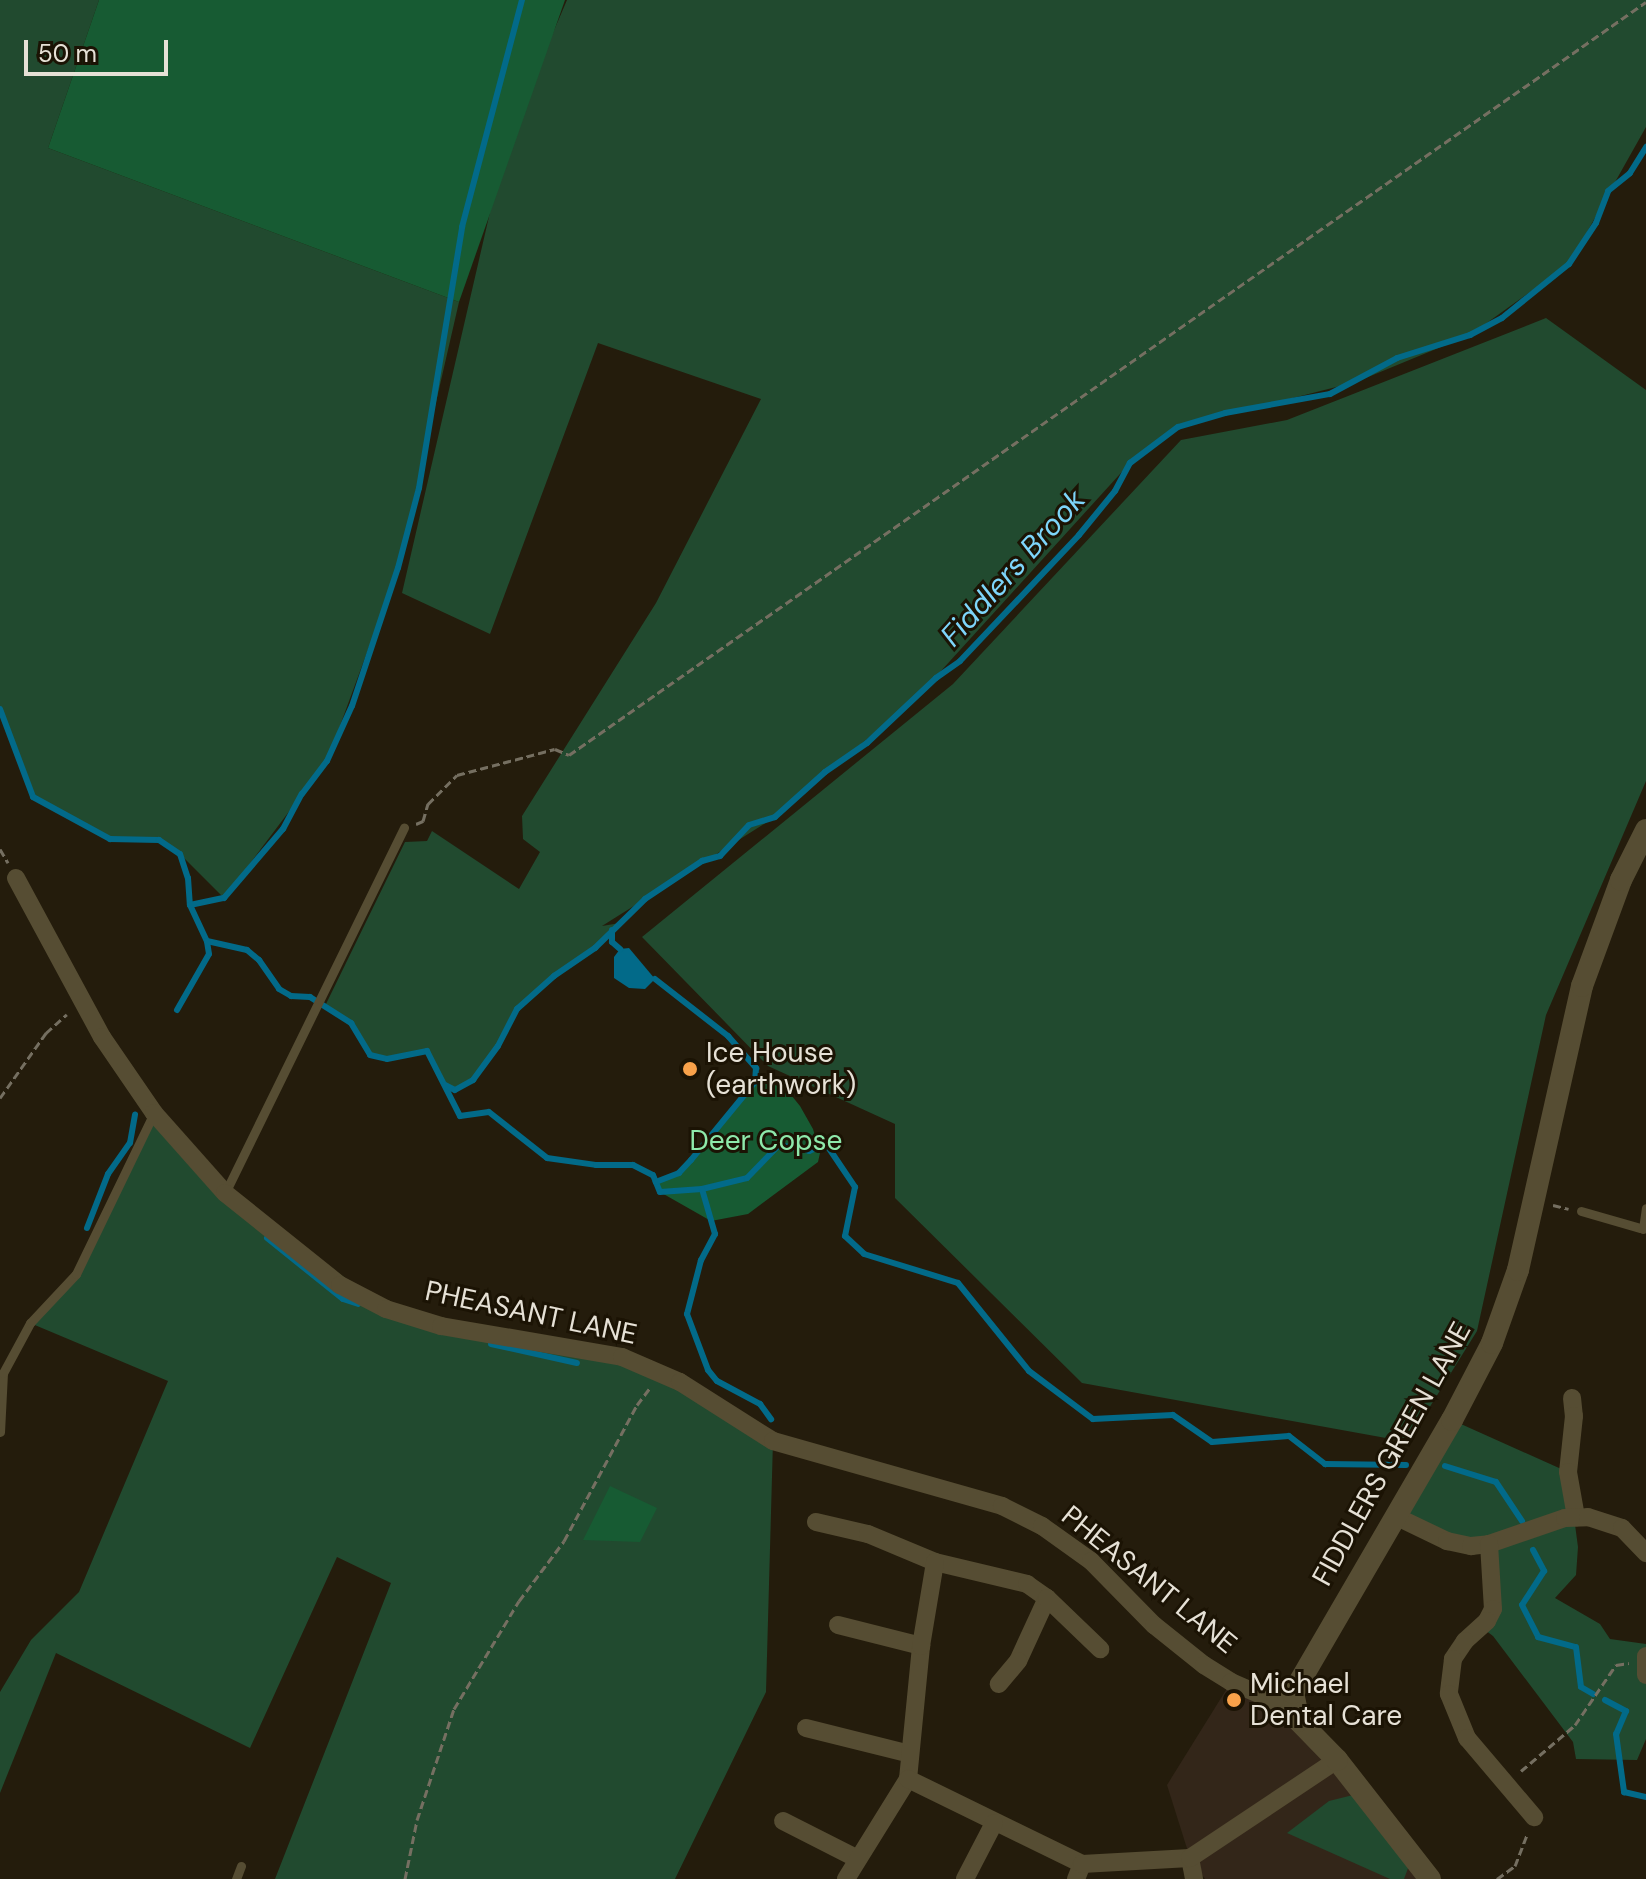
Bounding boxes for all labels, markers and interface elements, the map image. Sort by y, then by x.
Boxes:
scale bar [28,24,172,74]
text: 50 m [38,38,97,69]
water label: Fiddlers Brook [933,482,1093,654]
place label: Ice House (earthwork) [706,1036,856,1102]
marker: Ice House (earthwork) [681,1060,699,1078]
park label: Deer Copse [689,1124,843,1158]
street label: PHEASANT LANE [422,1274,640,1352]
street label: FIDDLERS GREEN LANE [1306,1317,1478,1591]
street label: PHEASANT LANE [1055,1499,1243,1661]
place label: Michael Dental Care [1250,1667,1402,1733]
marker: Michael Dental Care [1225,1691,1243,1709]

